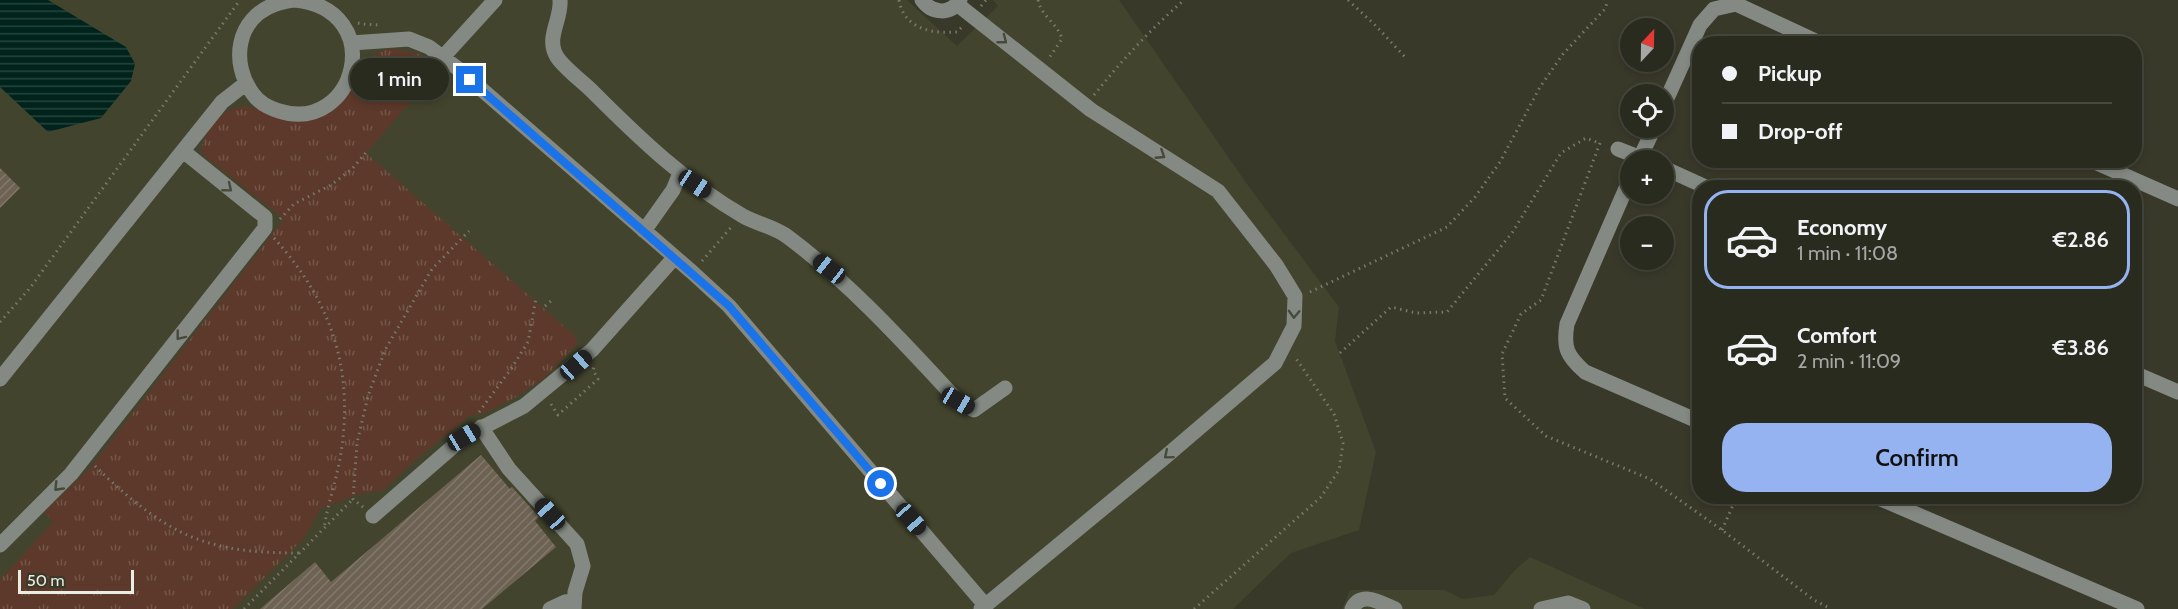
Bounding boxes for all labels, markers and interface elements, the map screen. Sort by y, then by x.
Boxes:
north arrow [1620,18,1674,72]
map controls [1620,18,1674,270]
one-way arrow [997,33,1008,44]
callout: 1 min [350,59,449,101]
text: Pickup [1758,60,1822,87]
route end [456,66,483,93]
text: 1 min [377,67,422,91]
button: locate [1620,84,1674,138]
text: Drop-off [1758,118,1842,145]
one-way arrow [1155,147,1165,159]
button: + [1620,150,1674,204]
car [675,166,715,202]
one-way arrow [222,180,233,191]
icon: car [1725,213,1779,267]
text: Economy [1797,214,1887,241]
button: − [1620,216,1674,270]
text: €2.86 [2053,226,2109,253]
text: 1 min · 11:08 [1797,241,1898,265]
car [809,251,849,287]
one-way arrow [1288,309,1300,318]
icon: car [1725,321,1779,375]
text: Comfort [1797,322,1876,349]
one-way arrow [176,329,187,340]
text: €3.86 [2052,334,2109,361]
car [557,346,595,384]
text: 2 min · 11:09 [1797,349,1901,373]
car [938,384,978,418]
car [444,420,484,454]
button: Confirm [1722,423,2112,492]
one-way arrow [1164,448,1175,459]
route start [867,470,894,497]
one-way arrow [54,480,65,491]
car [531,495,569,533]
car [892,500,930,538]
scale bar [18,567,134,594]
text: 50 m [27,571,64,590]

